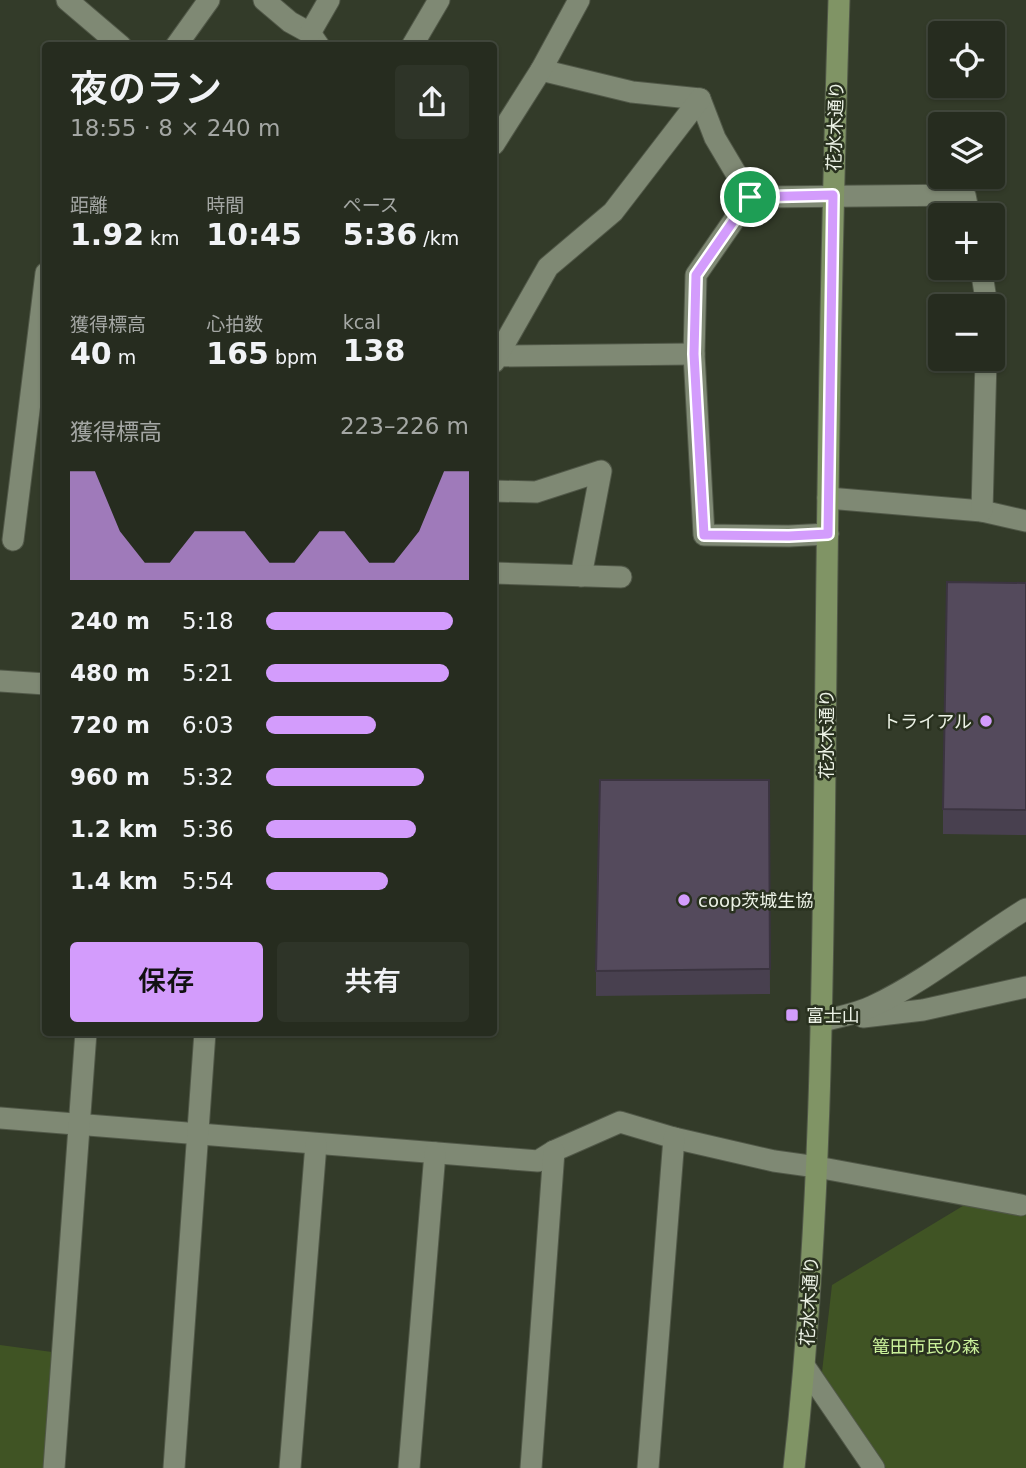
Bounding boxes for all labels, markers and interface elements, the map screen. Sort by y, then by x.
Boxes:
map controls [928,21,1005,371]
button: locate [928,21,1005,98]
button: share [395,65,469,139]
text: 夜のラン [70,67,222,111]
street label: 花水木通り [823,81,847,171]
button: layers [928,112,1005,189]
text: 18:55 · 8 × 240 m [70,115,280,141]
pin [720,167,780,227]
icon: arrive [731,178,769,216]
text: 距離 [70,194,108,216]
text: 時間 [206,194,244,216]
text: ペース [343,194,399,216]
button: + [928,203,1005,280]
text: 1.92 [70,217,144,252]
text: 10:45 [206,217,302,252]
text: 5:36 [343,217,417,252]
text: km [144,227,180,249]
text: /km [417,227,459,249]
button: − [928,294,1005,371]
text: kcal [343,311,381,333]
text: 獲得標高 [70,313,146,335]
text: 心拍数 [206,313,263,335]
text: 138 [343,333,405,368]
text: 40 [70,336,112,371]
text: 165 [206,336,269,371]
text: m [112,346,136,368]
text: bpm [269,346,318,368]
text: 223–226 m [340,413,469,439]
text: 獲得標高 [70,419,162,445]
text: 240 m [70,608,150,634]
text: 5:18 [182,608,234,634]
text: 480 m [70,660,150,686]
text: 5:21 [182,660,234,686]
street label: 花水木通り [816,689,837,779]
place label: トライアル [882,711,972,732]
text: 720 m [70,712,150,738]
text: 6:03 [182,712,234,738]
marker: トライアル [978,713,994,729]
text: 960 m [70,764,150,790]
text: 5:32 [182,764,234,790]
text: 1.2 km [70,816,158,842]
text: 5:36 [182,816,234,842]
text: 1.4 km [70,868,158,894]
text: 5:54 [182,868,234,894]
place label: coop茨城生協 [698,890,813,911]
marker: coop茨城生協 [676,892,692,908]
button: 保存 [70,942,263,1022]
button: 共有 [277,942,469,1022]
place label: 富士山 [806,1005,860,1026]
marker: 富士山 [784,1007,800,1023]
street label: 花水木通り [796,1256,822,1346]
park label: 篭田市民の森 [872,1336,980,1357]

